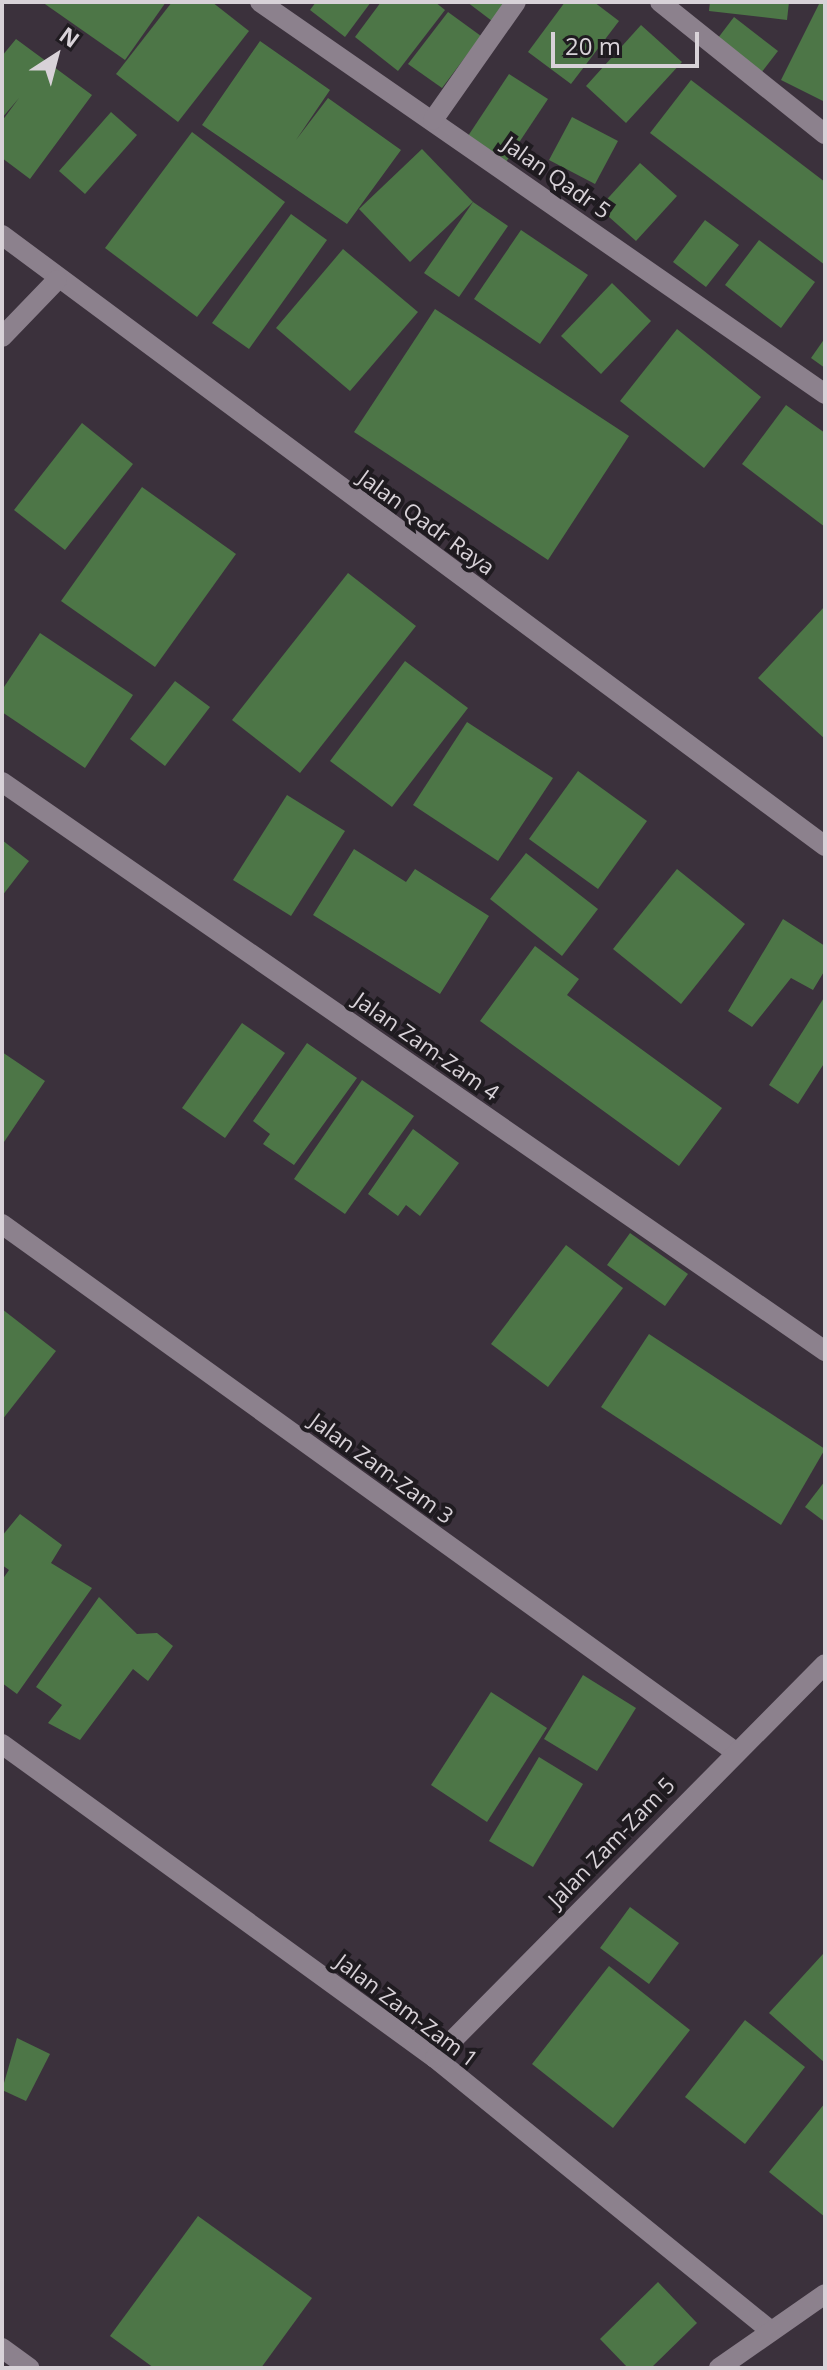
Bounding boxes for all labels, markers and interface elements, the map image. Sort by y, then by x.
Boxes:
north arrow [16,16,96,96]
scale bar [555,16,703,66]
text: N [54,19,86,54]
text: 20 m [565,29,621,62]
street label: Jalan Qadr 5 [498,130,616,224]
street label: Jalan Qadr Raya [354,464,500,580]
street label: Jalan Zam-Zam 4 [349,986,505,1106]
street label: Jalan Zam-Zam 3 [305,1407,459,1529]
street label: Jalan Zam-Zam 5 [542,1771,680,1913]
street label: Jalan Zam-Zam 1 [331,1948,483,2072]

